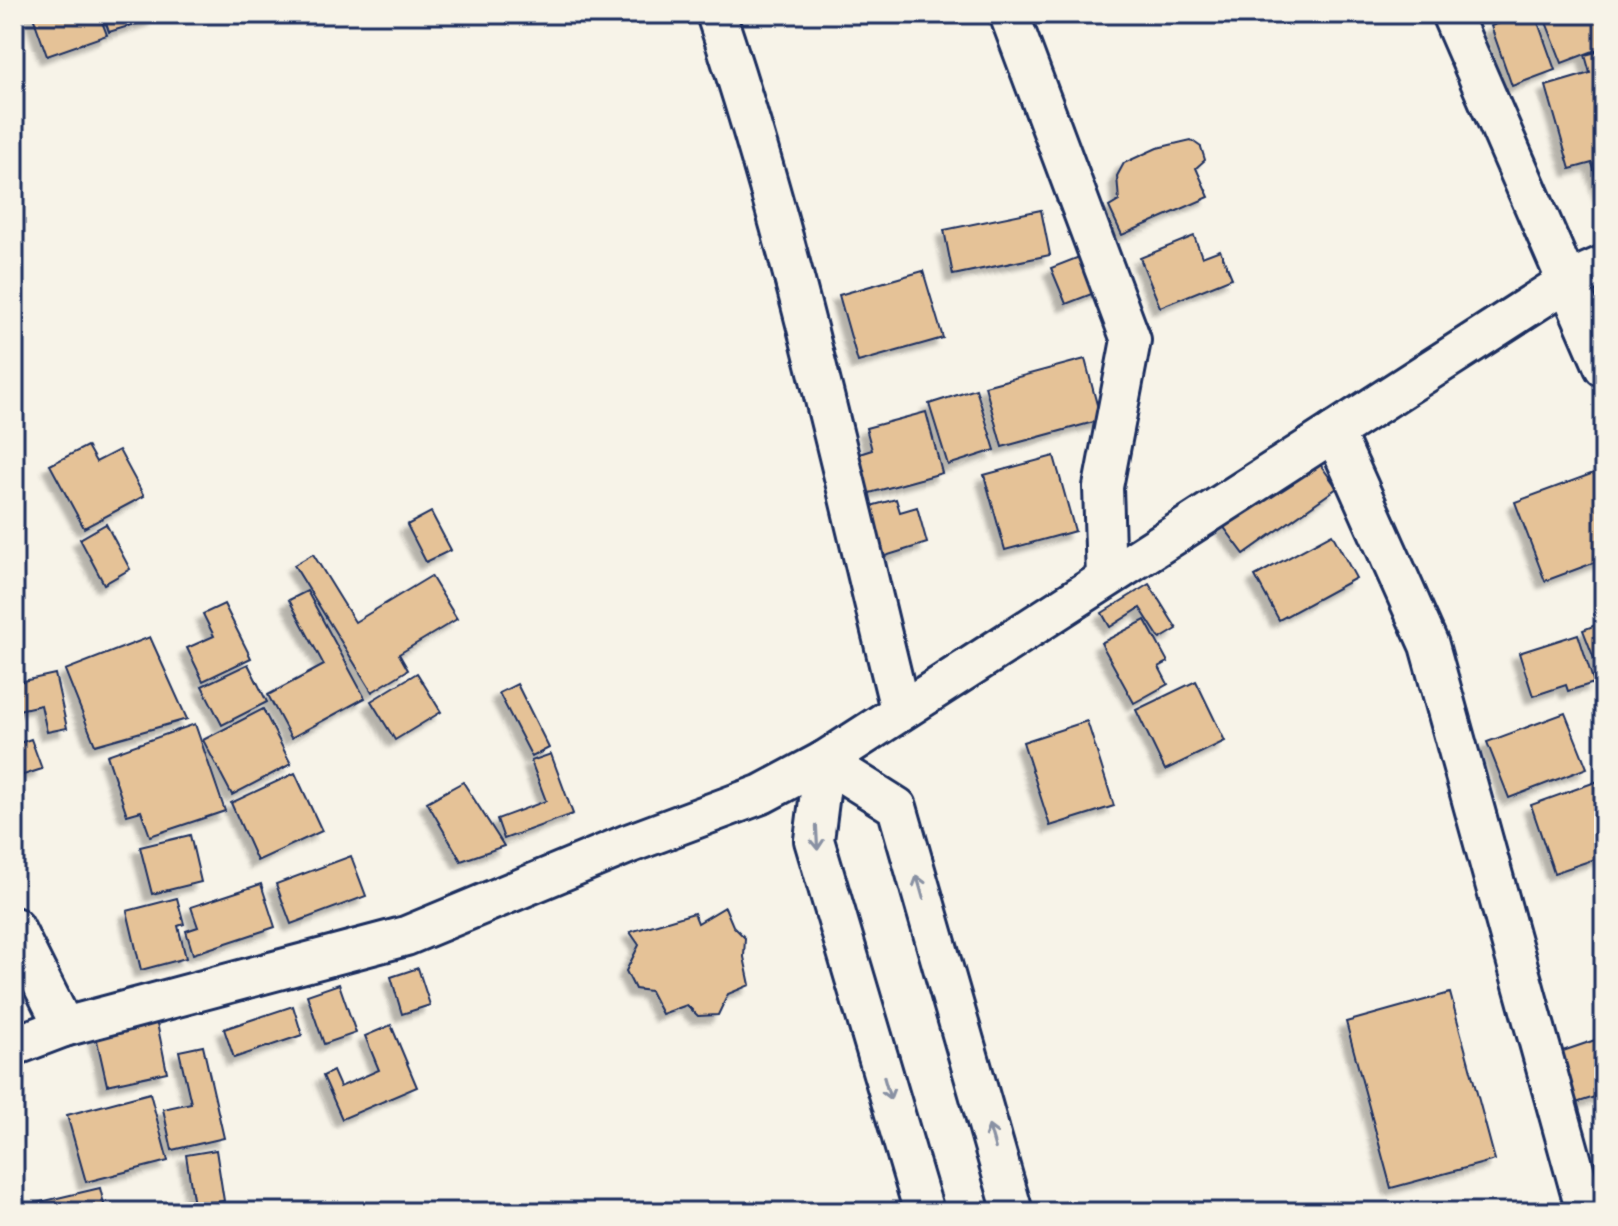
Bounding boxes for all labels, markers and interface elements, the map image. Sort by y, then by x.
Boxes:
one-way arrow [809,824,824,851]
one-way arrow [912,875,927,901]
one-way arrow [880,1074,895,1100]
one-way arrow [984,1125,998,1150]

